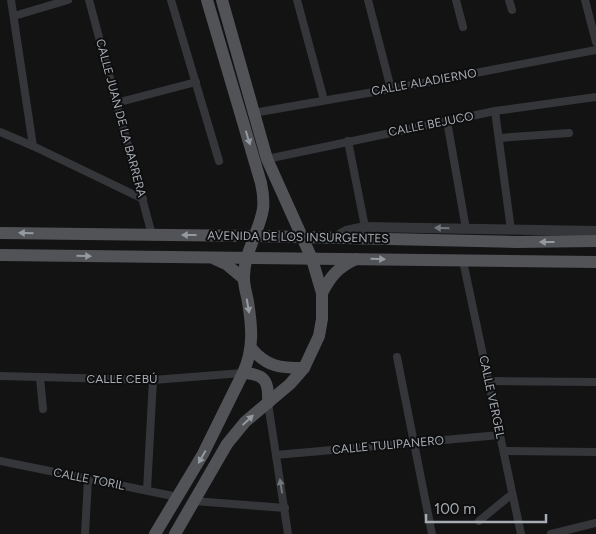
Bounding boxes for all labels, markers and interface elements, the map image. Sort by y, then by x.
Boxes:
street label: CALLE JUAN DE LA BARRERA [93,37,149,199]
street label: CALLE ALADIERNO [370,66,478,98]
street label: CALLE BEJUCO [387,109,475,139]
one-way arrow [244,131,252,146]
one-way arrow [434,224,450,232]
street label: AVENIDA DE LOS INSURGENTES [207,228,389,246]
one-way arrow [18,229,34,237]
one-way arrow [180,231,196,239]
one-way arrow [539,238,555,246]
one-way arrow [76,252,92,260]
one-way arrow [370,255,386,263]
one-way arrow [245,298,253,314]
street label: CALLE VERGEL [476,354,508,441]
street label: CALLE CEBÚ [87,372,157,386]
one-way arrow [242,414,254,426]
street label: CALLE TULIPANERO [331,433,445,457]
one-way arrow [197,450,206,463]
street label: CALLE TORIL [52,465,127,493]
one-way arrow [277,477,285,493]
scale bar [426,492,546,524]
text: 100 m [434,500,476,518]

